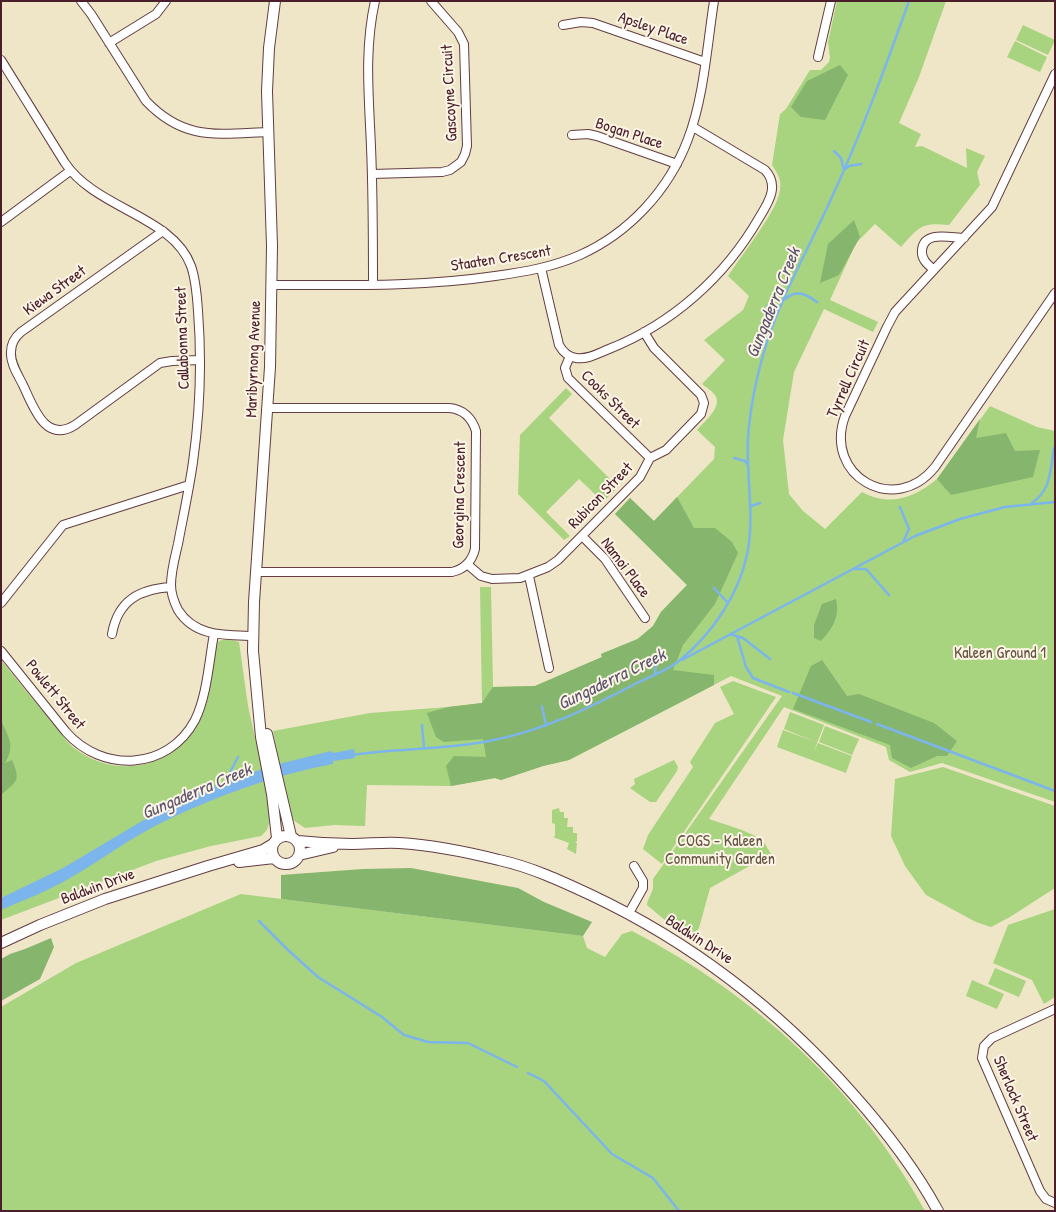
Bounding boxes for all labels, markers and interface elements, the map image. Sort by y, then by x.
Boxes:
street label: Apsley Place [616,8,690,50]
street label: Gascoyne Circuit [438,44,462,142]
street label: Bogan Place [593,114,665,154]
street label: Staaten Crescent [450,242,552,276]
water label: Gungaderra Creek [742,245,806,361]
street label: Kiewa Street [20,262,90,320]
street label: Callabonna Street [172,286,194,390]
street label: Maribyrnong Avenue [242,300,266,418]
street label: Tyrrell Circuit [823,337,875,421]
street label: Cooks Street [577,367,643,433]
street label: Georgina Crescent [449,441,471,549]
street label: Rubicon Street [565,459,637,533]
street label: Namoi Place [596,534,654,602]
park label: Kaleen Ground 1 [954,644,1046,664]
water label: Gungaderra Creek [555,645,669,715]
street label: Powlett Street [21,656,89,734]
water label: Gungaderra Creek [139,759,255,825]
park label: COGS - Kaleen Community Garden [665,832,775,870]
street label: Baldwin Drive [59,865,137,909]
street label: Baldwin Drive [662,911,736,969]
street label: Sherlock Street [988,1053,1042,1145]

